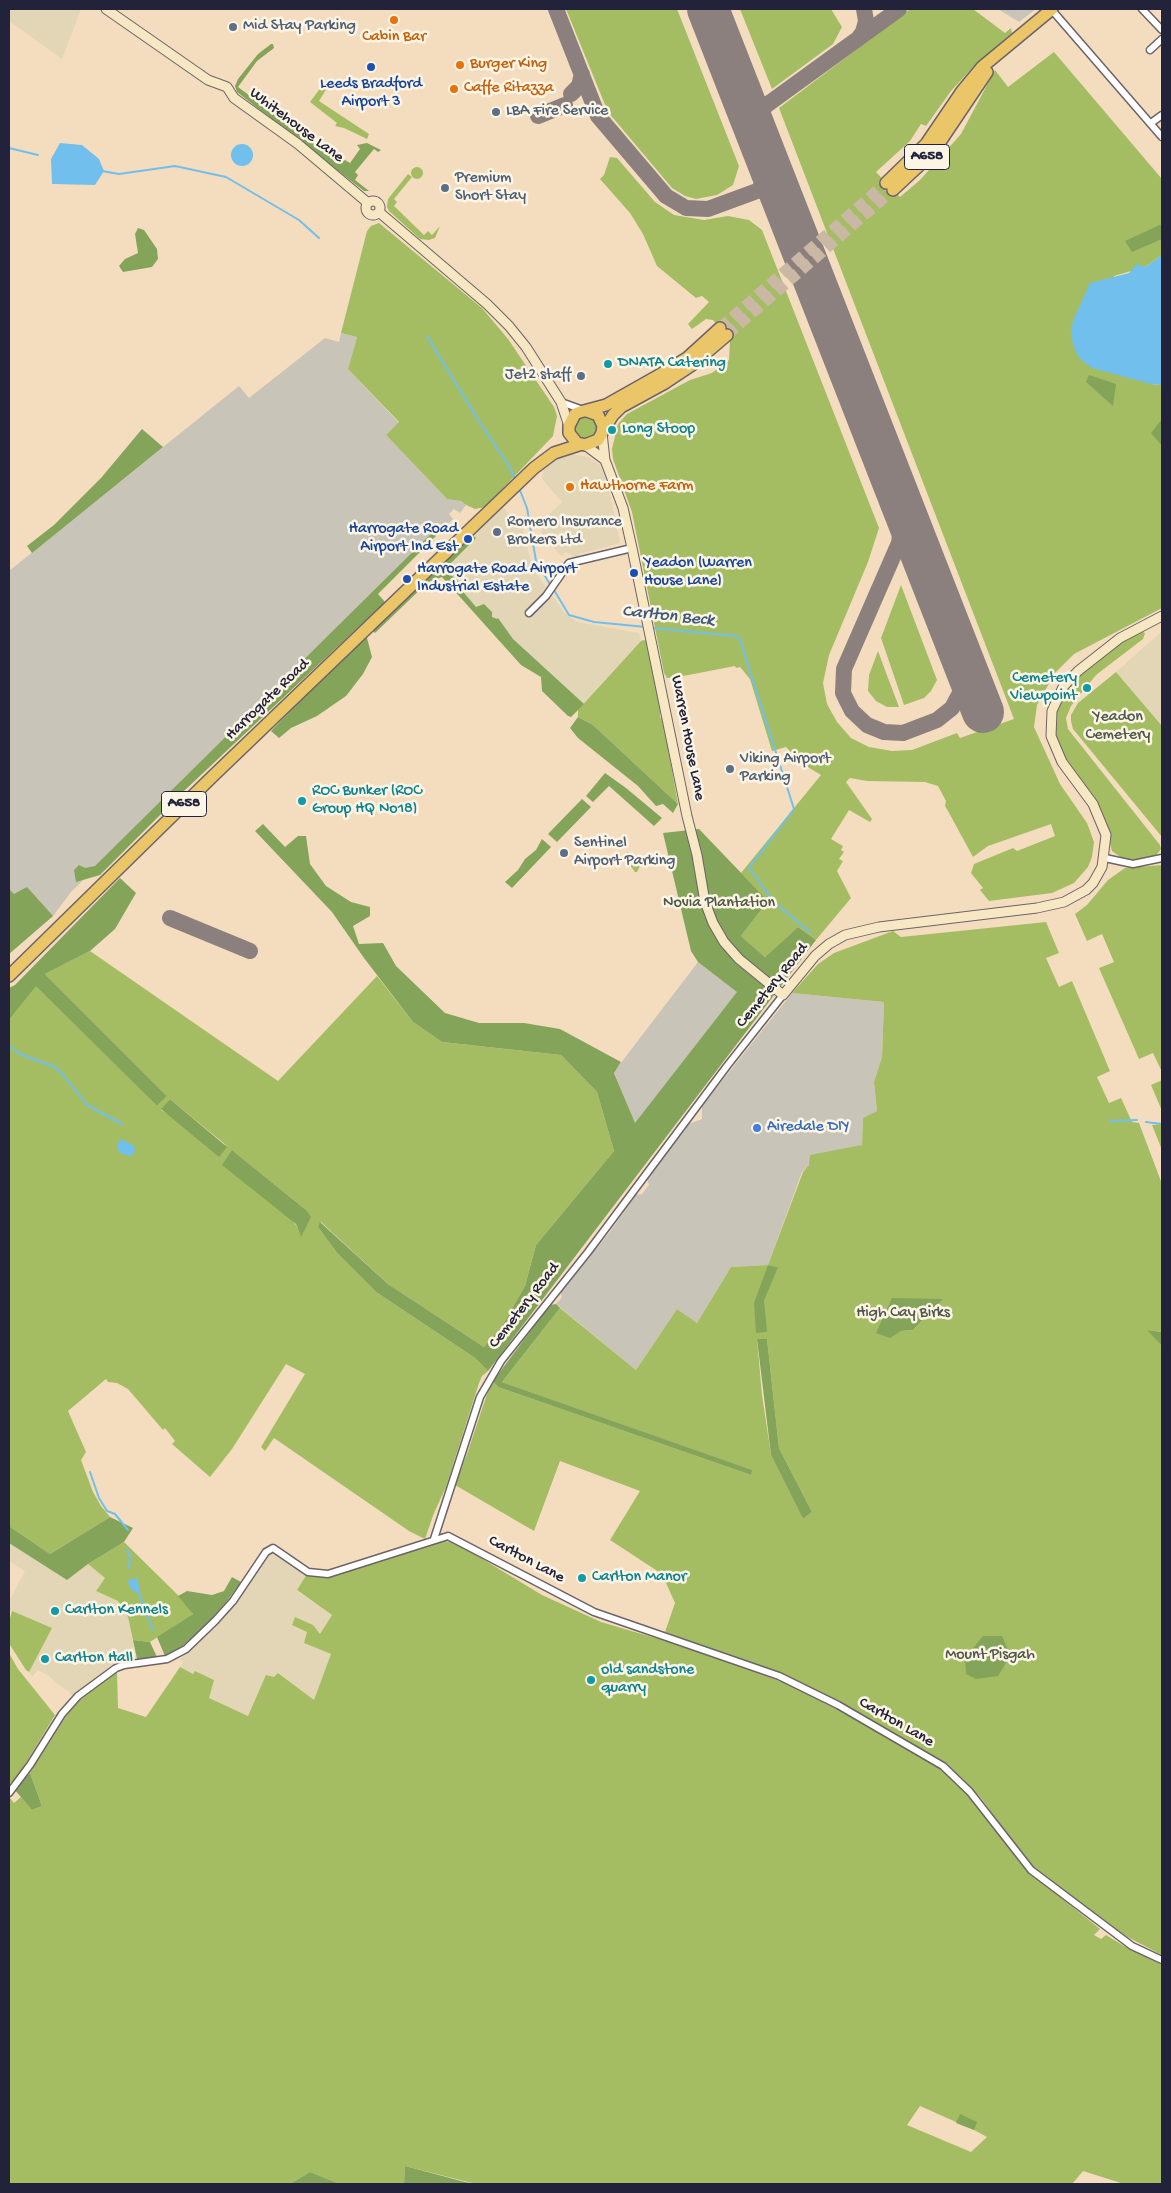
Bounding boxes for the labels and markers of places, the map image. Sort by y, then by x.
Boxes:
marker: Cabin Bar [388,14,400,26]
place label: Mid Stay Parking [243,17,356,37]
marker: Mid Stay Parking [227,21,239,33]
place label: Cabin Bar [362,28,426,48]
place label: Burger King [470,55,547,75]
marker: Burger King [454,59,466,71]
marker: Leeds Bradford Airport 3 [365,61,377,73]
place label: Leeds Bradford Airport 3 [320,75,422,113]
place label: Caffe Ritazza [464,79,554,99]
marker: Caffe Ritazza [448,83,460,95]
place label: LBA Fire Service [506,102,608,122]
marker: LBA Fire Service [490,106,502,118]
place label: Premium Short Stay [455,169,526,207]
marker: Premium Short Stay [439,182,451,194]
place label: DNATA Catering [618,354,726,374]
marker: DNATA Catering [602,358,614,370]
place label: Jet2 staff [505,366,571,386]
marker: Jet2 staff [575,370,587,382]
place label: Long Stoop [622,420,695,440]
marker: Long Stoop [606,424,618,436]
place label: Hawthorne Farm [580,477,693,497]
marker: Hawthorne Farm [564,481,576,493]
place label: Romero Insurance Brokers Ltd [507,513,622,551]
place label: Harrogate Road Airport Ind Est [349,520,458,558]
marker: Romero Insurance Brokers Ltd [491,526,503,538]
marker: Harrogate Road Airport Ind Est [462,533,474,545]
place label: Yeadon (Warren House Lane) [644,554,752,592]
place label: Harrogate Road Airport Industrial Estate [417,560,577,598]
marker: Yeadon (Warren House Lane) [628,567,640,579]
marker: Harrogate Road Airport Industrial Estate [401,573,413,585]
place label: Cemetery Viewpoint [1010,669,1077,707]
marker: Cemetery Viewpoint [1081,682,1093,694]
place label: Viking Airport Parking [740,750,830,788]
marker: Viking Airport Parking [724,763,736,775]
place label: ROC Bunker (ROC Group HQ No18) [312,782,422,820]
marker: ROC Bunker (ROC Group HQ No18) [296,795,308,807]
place label: Sentinel Airport Parking [574,834,675,872]
marker: Sentinel Airport Parking [558,847,570,859]
place label: Airedale DIY [767,1118,849,1138]
marker: Airedale DIY [751,1122,763,1134]
place label: Carlton Manor [592,1568,687,1588]
marker: Carlton Manor [576,1572,588,1584]
place label: Carlton Kennels [65,1601,168,1621]
marker: Carlton Kennels [49,1605,61,1617]
place label: Carlton Hall [55,1649,133,1669]
marker: Carlton Hall [39,1653,51,1665]
place label: old sandstone quarry [601,1661,694,1699]
marker: old sandstone quarry [585,1674,597,1686]

